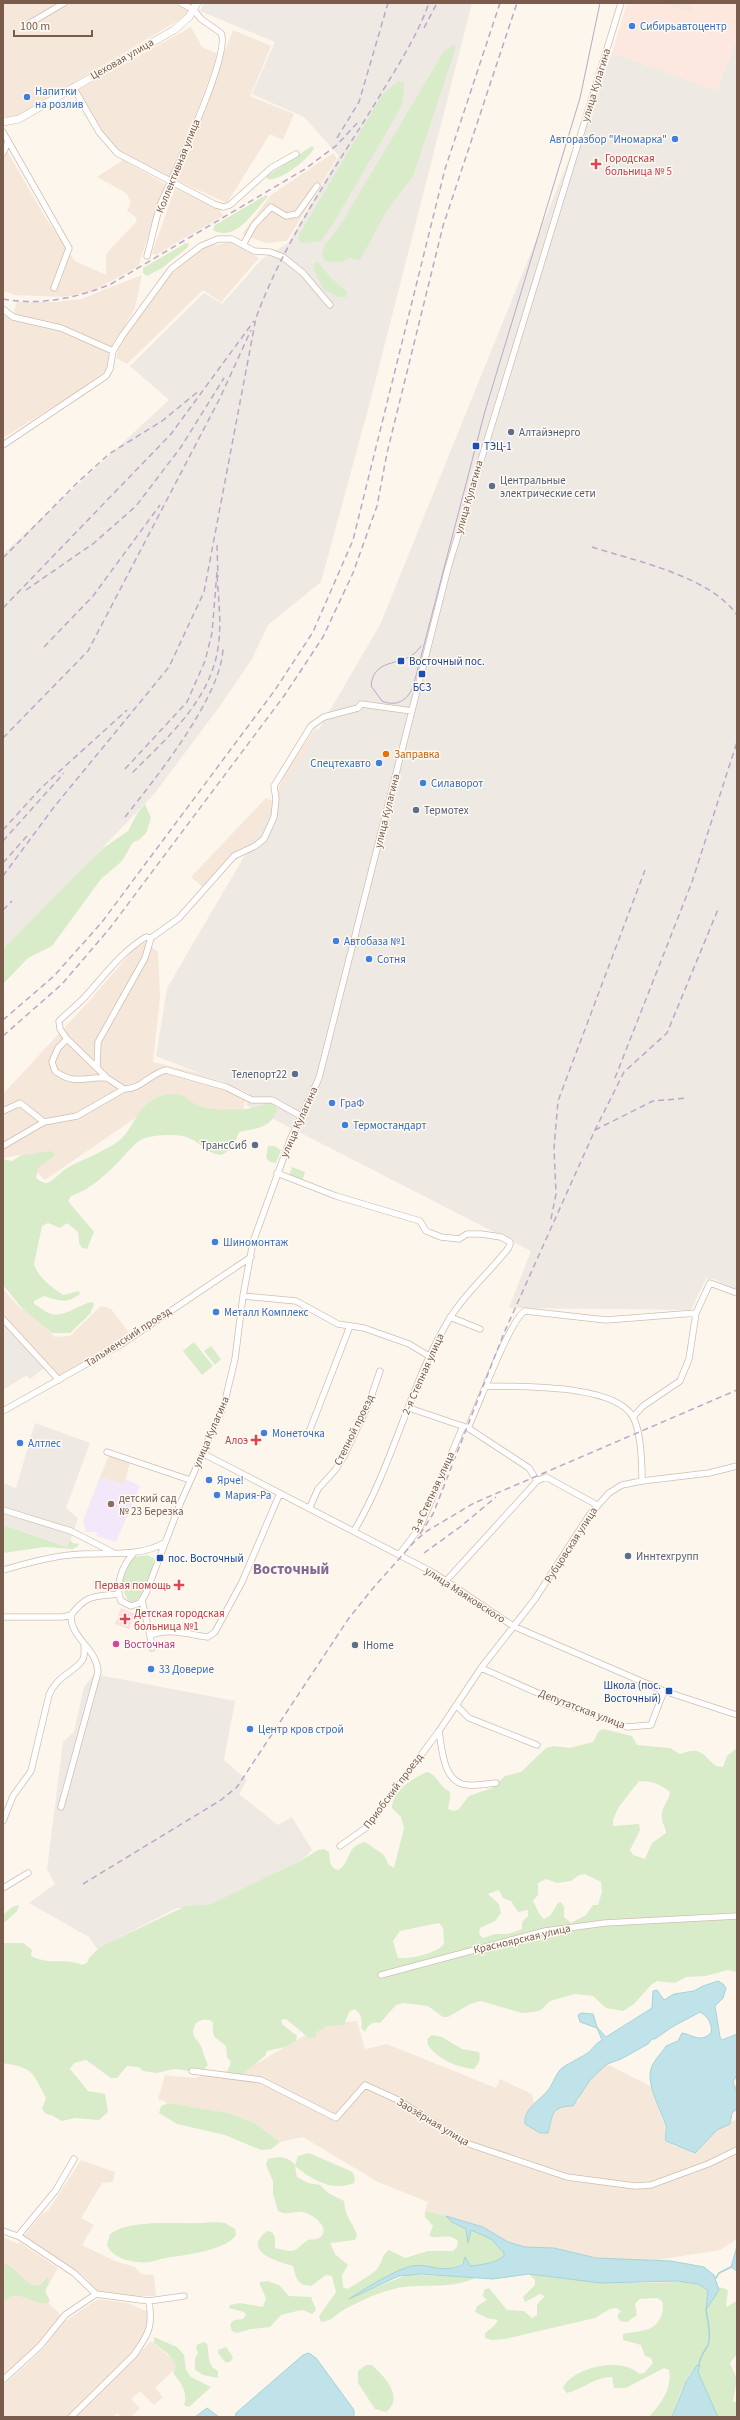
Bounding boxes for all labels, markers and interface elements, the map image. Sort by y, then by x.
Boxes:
scale bar [14,12,92,38]
text: 100 m [20,18,50,35]
place label: Сибирьавтоцентр [640,19,727,34]
marker: Сибирьавтоцентр [627,21,637,31]
street label: Цеховая улица [87,35,157,83]
street label: улица Кулагина [578,46,614,124]
place label: Напитки на розлив [35,84,84,112]
marker: Напитки на розлив [22,92,32,102]
street label: Коллективная улица [152,117,204,215]
place label: Авторазбор "Иномарка" [550,132,667,147]
marker: Авторазбор "Иномарка" [670,134,680,144]
place label: Городская больница № 5 [605,151,672,179]
marker: Городская больница № 5 [590,158,602,170]
place label: Алтайэнерго [519,425,580,440]
marker: Алтайэнерго [506,427,516,437]
place label: ТЭЦ-1 [484,439,512,454]
marker: ТЭЦ-1 [471,441,481,451]
street label: улица Кулагина [451,458,487,536]
place label: Центральные электрические сети [500,473,596,501]
marker: Центральные электрические сети [487,481,497,491]
place label: Восточный пос. [409,654,485,669]
marker: Восточный пос. [396,656,406,666]
marker: БСЗ [417,669,427,679]
place label: БСЗ [413,680,431,695]
place label: Заправка [394,747,440,762]
marker: Заправка [381,749,391,759]
place label: Спецтехавто [310,756,371,771]
marker: Спецтехавто [374,758,384,768]
street label: улица Кулагина [371,772,403,850]
place label: Силаворот [431,776,483,791]
marker: Силаворот [418,778,428,788]
place label: Термотех [424,803,469,818]
marker: Термотех [411,805,421,815]
place label: Автобаза №1 [344,934,406,949]
marker: Автобаза №1 [331,936,341,946]
place label: Сотня [377,952,406,967]
marker: Сотня [364,954,374,964]
place label: Телепорт22 [231,1067,287,1082]
marker: Телепорт22 [290,1069,300,1079]
street label: улица Кулагина [277,1084,321,1160]
place label: ГраФ [340,1096,364,1111]
marker: ГраФ [327,1098,337,1108]
place label: Термостандарт [353,1118,427,1133]
marker: Термостандарт [340,1120,350,1130]
place label: ТрансСиб [200,1138,247,1153]
marker: ТрансСиб [250,1140,260,1150]
place label: Шиномонтаж [223,1235,288,1250]
marker: Шиномонтаж [210,1237,220,1247]
street label: Тальменский проезд [82,1303,174,1371]
place label: Металл Комплекс [224,1305,308,1320]
marker: Металл Комплекс [211,1307,221,1317]
street label: 2-я Степная улица [398,1331,448,1417]
street label: Степной проезд [330,1392,378,1468]
street label: улица Кулагина [189,1394,233,1470]
place label: Монеточка [272,1426,325,1441]
marker: Монеточка [259,1428,269,1438]
place label: Алоэ [225,1433,248,1448]
marker: Алоэ [251,1435,261,1445]
place label: Алтлес [28,1436,61,1451]
marker: Алтлес [15,1438,25,1448]
street label: 3-я Степная улица [408,1449,458,1535]
place label: Ярче! [217,1473,244,1488]
marker: Ярче! [204,1475,214,1485]
place label: Мария-Ра [225,1488,271,1503]
marker: Мария-Ра [212,1490,222,1500]
place label: детский сад № 23 Березка [119,1491,183,1519]
marker: детский сад № 23 Березка [106,1499,116,1509]
street label: Рубцовская улица [541,1504,601,1586]
place label: Иннтехгрупп [636,1549,699,1564]
place label: пос. Восточный [168,1551,244,1566]
marker: Иннтехгрупп [623,1551,633,1561]
marker: пос. Восточный [155,1553,165,1563]
district label: Восточный [253,1559,329,1580]
street label: улица Маяковского [422,1563,508,1627]
place label: Первая помощь [95,1578,171,1593]
marker: Первая помощь [174,1580,184,1590]
place label: Детская городская больница №1 [134,1606,225,1634]
marker: Детская городская больница №1 [119,1613,131,1625]
place label: Восточная [124,1637,175,1652]
place label: IHome [363,1638,394,1653]
marker: Восточная [111,1639,121,1649]
marker: IHome [350,1640,360,1650]
place label: 33 Доверие [159,1662,215,1677]
marker: 33 Доверие [146,1664,156,1674]
place label: Школа (пос. Восточный) [603,1678,661,1706]
street label: Депутатская улица [537,1686,627,1732]
marker: Школа (пос. Восточный) [664,1686,674,1696]
place label: Центр кров строй [258,1722,344,1737]
marker: Центр кров строй [245,1724,255,1734]
street label: Приобский проезд [360,1750,426,1832]
street label: Красноярская улица [472,1921,572,1957]
street label: Заозёрная улица [394,2094,472,2150]

